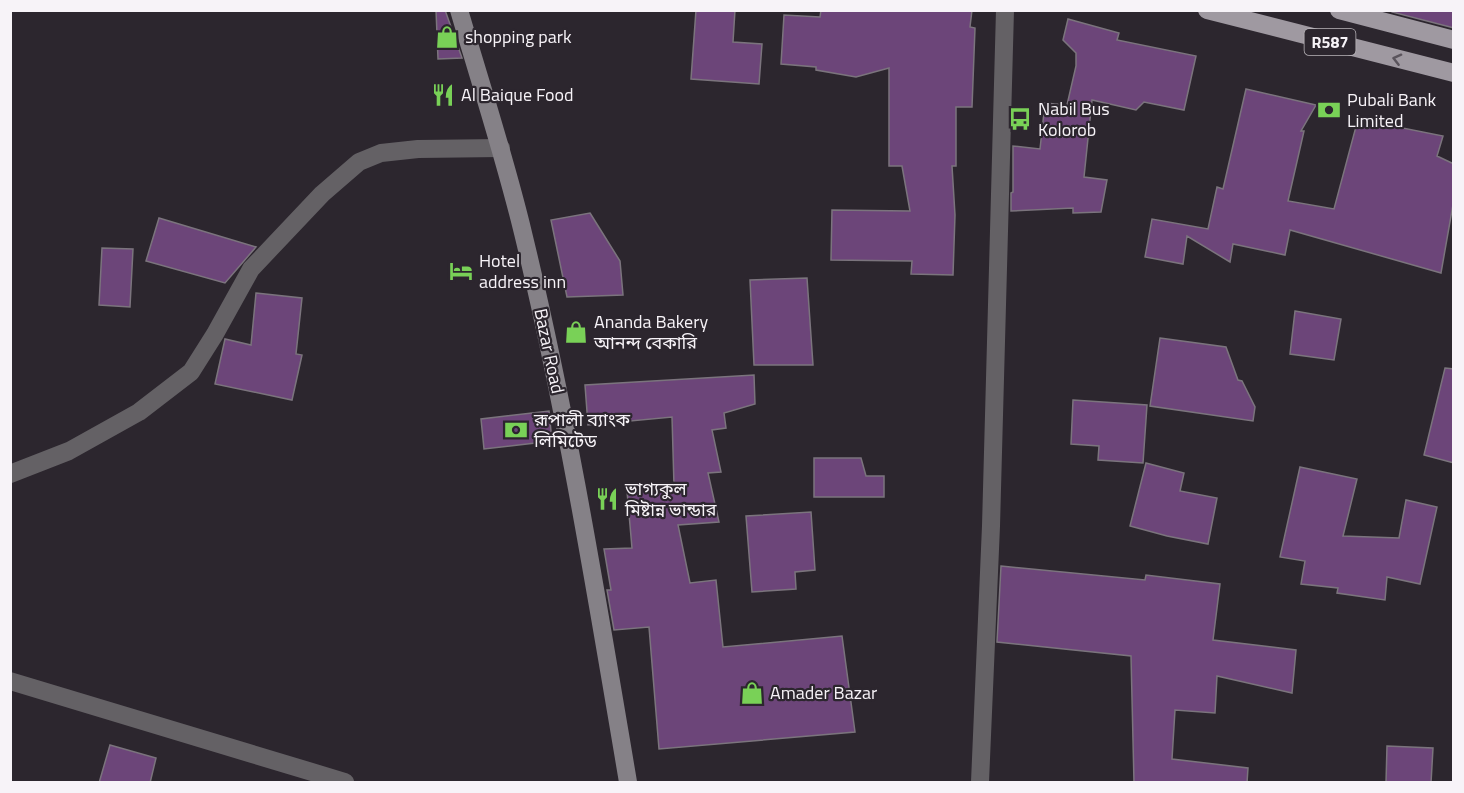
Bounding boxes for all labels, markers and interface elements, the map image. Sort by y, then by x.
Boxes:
place label: shopping park [465,23,572,50]
shop icon: shopping park [434,24,460,50]
road number: R587 [1304,29,1356,55]
one-way arrow [1392,53,1402,66]
place label: Al Baique Food [461,81,574,108]
restaurant icon: Al Baique Food [430,82,456,108]
place label: Pubali Bank Limited [1347,86,1437,134]
place label: Nabil Bus Kolorob [1038,95,1110,143]
bank icon: Pubali Bank Limited [1316,97,1342,123]
bus stop icon: Nabil Bus Kolorob [1007,106,1033,132]
place label: Hotel address inn [479,247,566,295]
hotel icon: Hotel address inn [448,258,474,284]
street label: Bazar Road [527,306,572,396]
place label: Ananda Bakery আনন্দ বেকারি [593,308,708,356]
shop icon: Ananda Bakery আনন্দ বেকারি [563,319,589,345]
place label: রূপালী ব্যাংক লিমিটেড [533,406,631,454]
bank icon: রূপালী ব্যাংক লিমিটেড [503,417,529,443]
place label: ভাগ্যকুল মিষ্টান্ন ভান্ডার [624,475,717,523]
restaurant icon: ভাগ্যকুল মিষ্টান্ন ভান্ডার [594,486,620,512]
place label: Amader Bazar [770,679,877,706]
shop icon: Amader Bazar [739,680,765,706]

